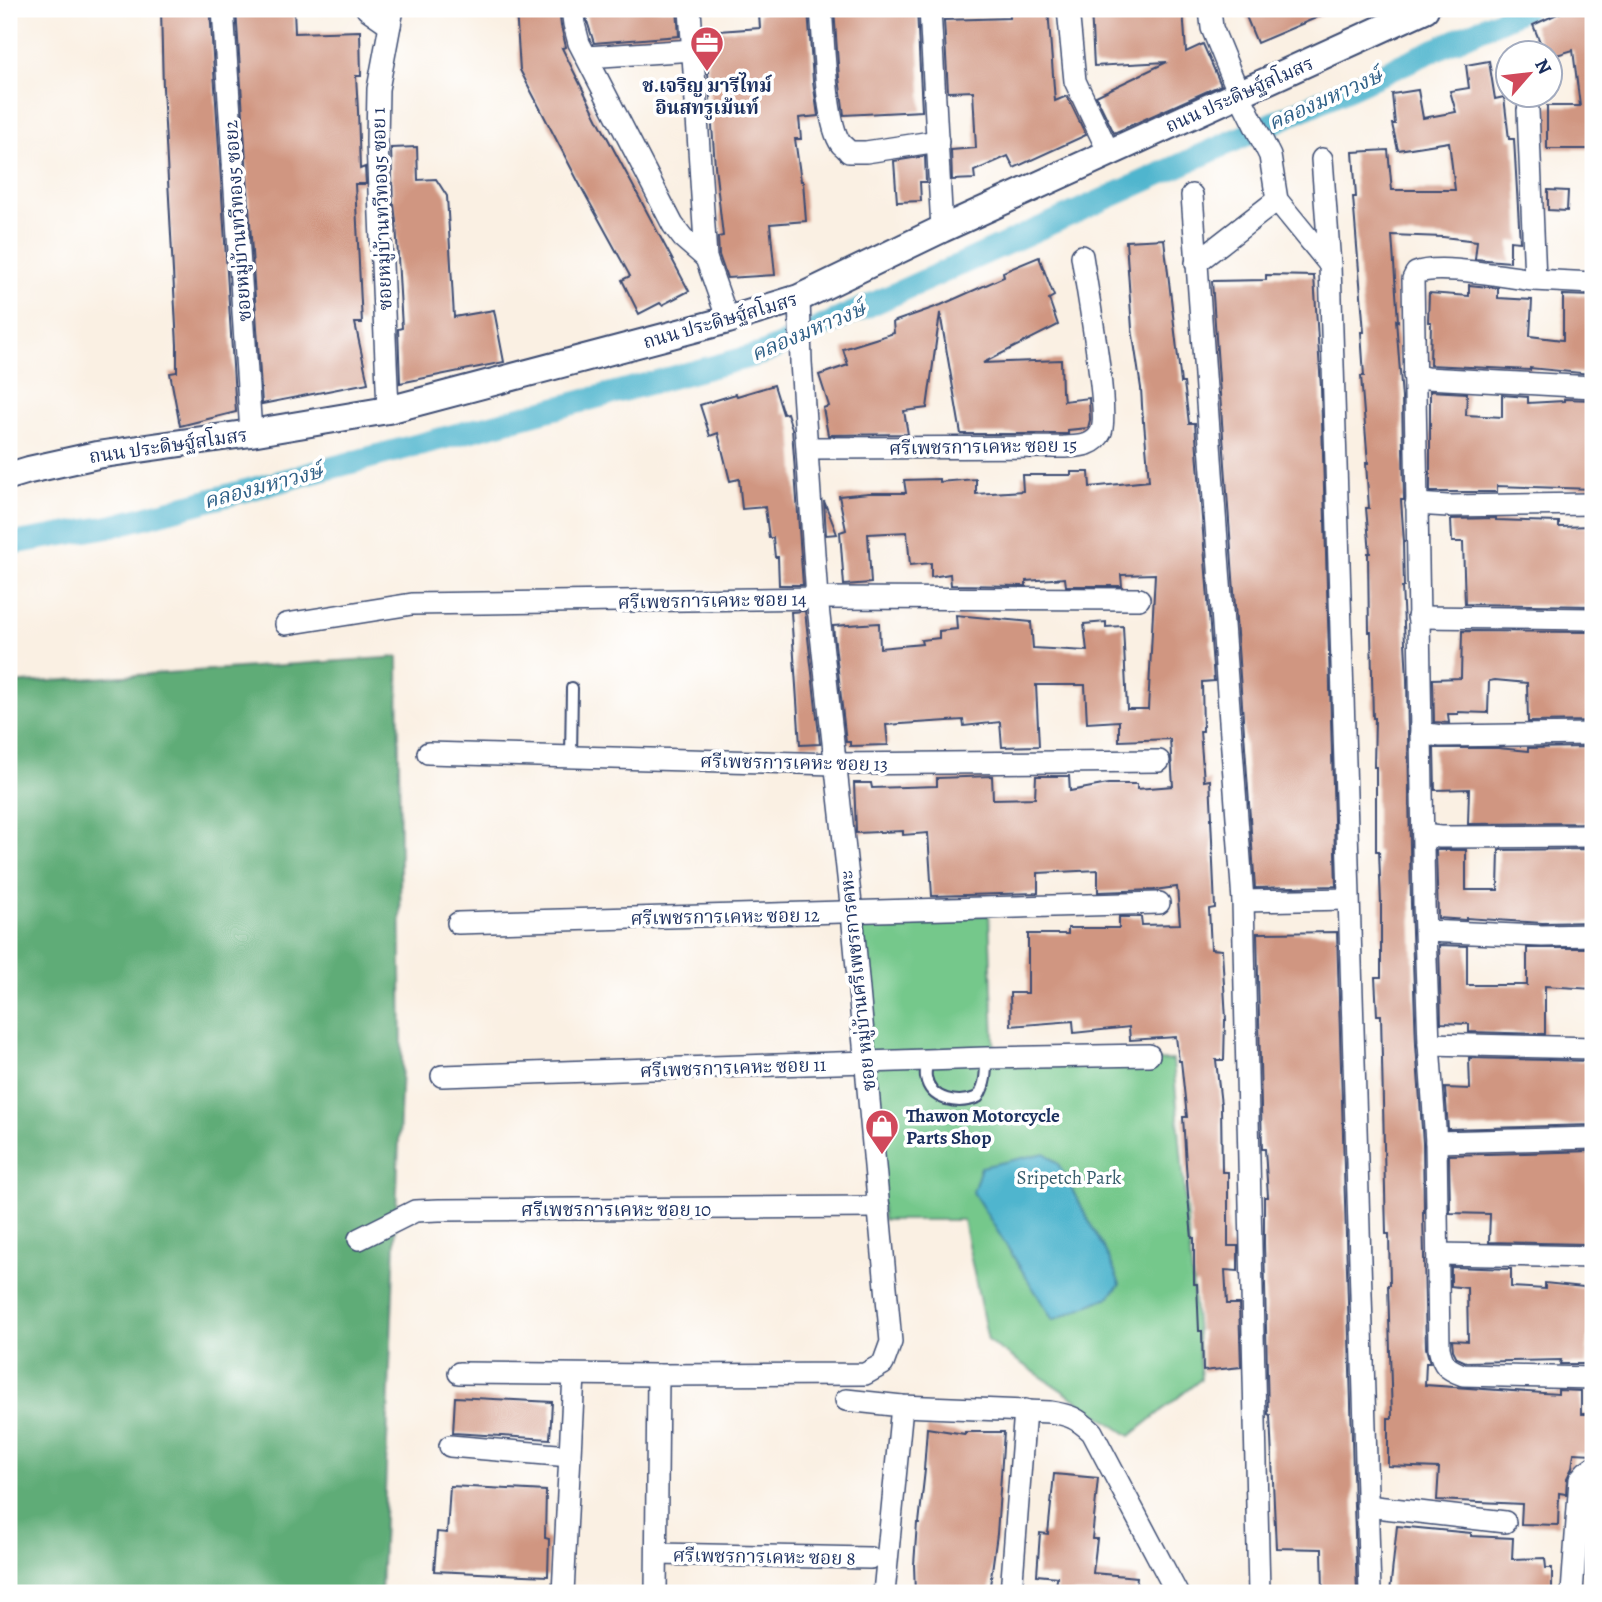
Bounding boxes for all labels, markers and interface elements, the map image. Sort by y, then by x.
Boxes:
office icon: ช.เจริญ มารีไทม์ อินสทรูเม้นท์ [688,24,726,73]
north arrow [1494,38,1564,108]
street label: ถนน ประดิษฐ์สโมสร [1160,49,1318,139]
text: N [1528,54,1558,79]
water label: คลองมหาวงษ์ [1264,60,1389,137]
place label: ช.เจริญ มารีไทม์ อินสทรูเม้นท์ [642,72,773,121]
street label: ซอยหมู่บ้านทวีทอง5 ซอย 1 [365,106,399,311]
street label: ซอยหมู่บ้านทวีทอง5 ซอย2 [218,119,258,323]
street label: ถนน ประดิษฐ์สโมสร [639,285,801,355]
water label: คลองมหาวงษ์ [747,293,872,368]
street label: ถนน ประดิษฐ์สโมสร [87,420,249,470]
street label: ศรีเพชรการเคหะ ซอย 15 [889,432,1077,462]
water label: คลองมหาวงษ์ [201,456,329,515]
street label: ศรีเพชรการเคหะ ซอย 14 [617,586,807,616]
street label: ศรีเพชรการเคหะ ซอย 13 [700,748,888,778]
street label: ซอย หมู่บ้านศรีเพชรการคหะ [833,869,883,1092]
street label: ศรีเพชรการเคหะ ซอย 12 [630,902,820,932]
street label: ศรีเพชรการเคหะ ซอย 11 [639,1052,827,1084]
place label: Thawon Motorcycle Parts Shop [906,1103,1060,1151]
shop icon: Thawon Motorcycle Parts Shop [863,1107,901,1156]
park label: Sripetch Park [1017,1165,1122,1191]
street label: ศรีเพชรการเคหะ ซอย 10 [521,1197,711,1223]
street label: ศรีเพชรการเคหะ ซอย 8 [672,1542,856,1572]

